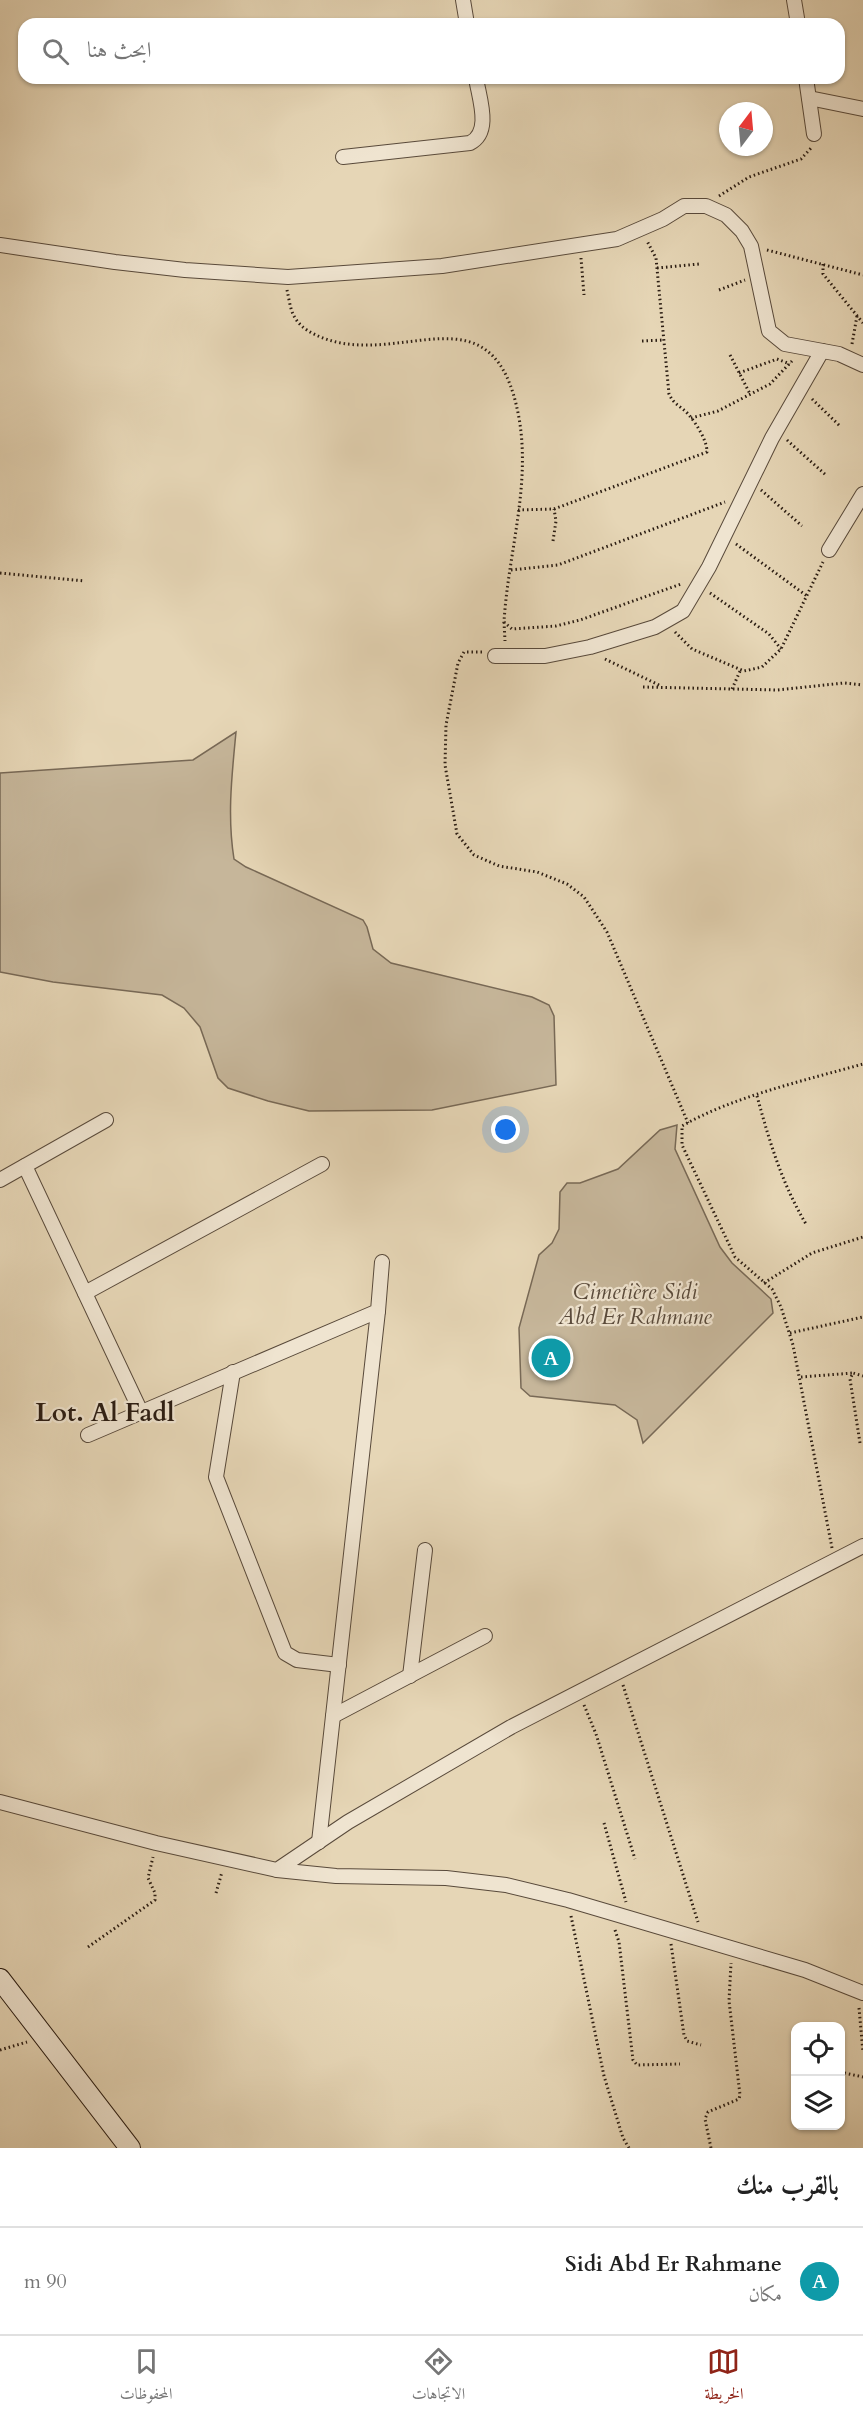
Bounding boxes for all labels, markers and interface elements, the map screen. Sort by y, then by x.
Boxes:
search box [18,18,845,84]
icon: search [39,35,72,68]
text: ابحث هنا [87,35,152,65]
north arrow [719,102,773,156]
your location [491,1115,520,1144]
park label: Cimetière Sidi Abd Er Rahmane [557,1277,712,1332]
pin: A [532,1336,570,1380]
district label: Lot. Al Fadl [35,1395,175,1430]
map controls [791,2022,845,2130]
button: locate [791,2022,845,2076]
button: layers [791,2076,845,2130]
text: بالقرب منك [736,2168,839,2203]
text: Sidi Abd Er Rahmane [565,2249,782,2279]
text: 90 m [24,2268,67,2295]
text: A [812,2268,827,2295]
text: مكان [748,2281,782,2308]
tab: المحفوظات [120,2345,172,2409]
tab: الاتجاهات [412,2345,465,2409]
tab: الخريطة [704,2345,743,2409]

